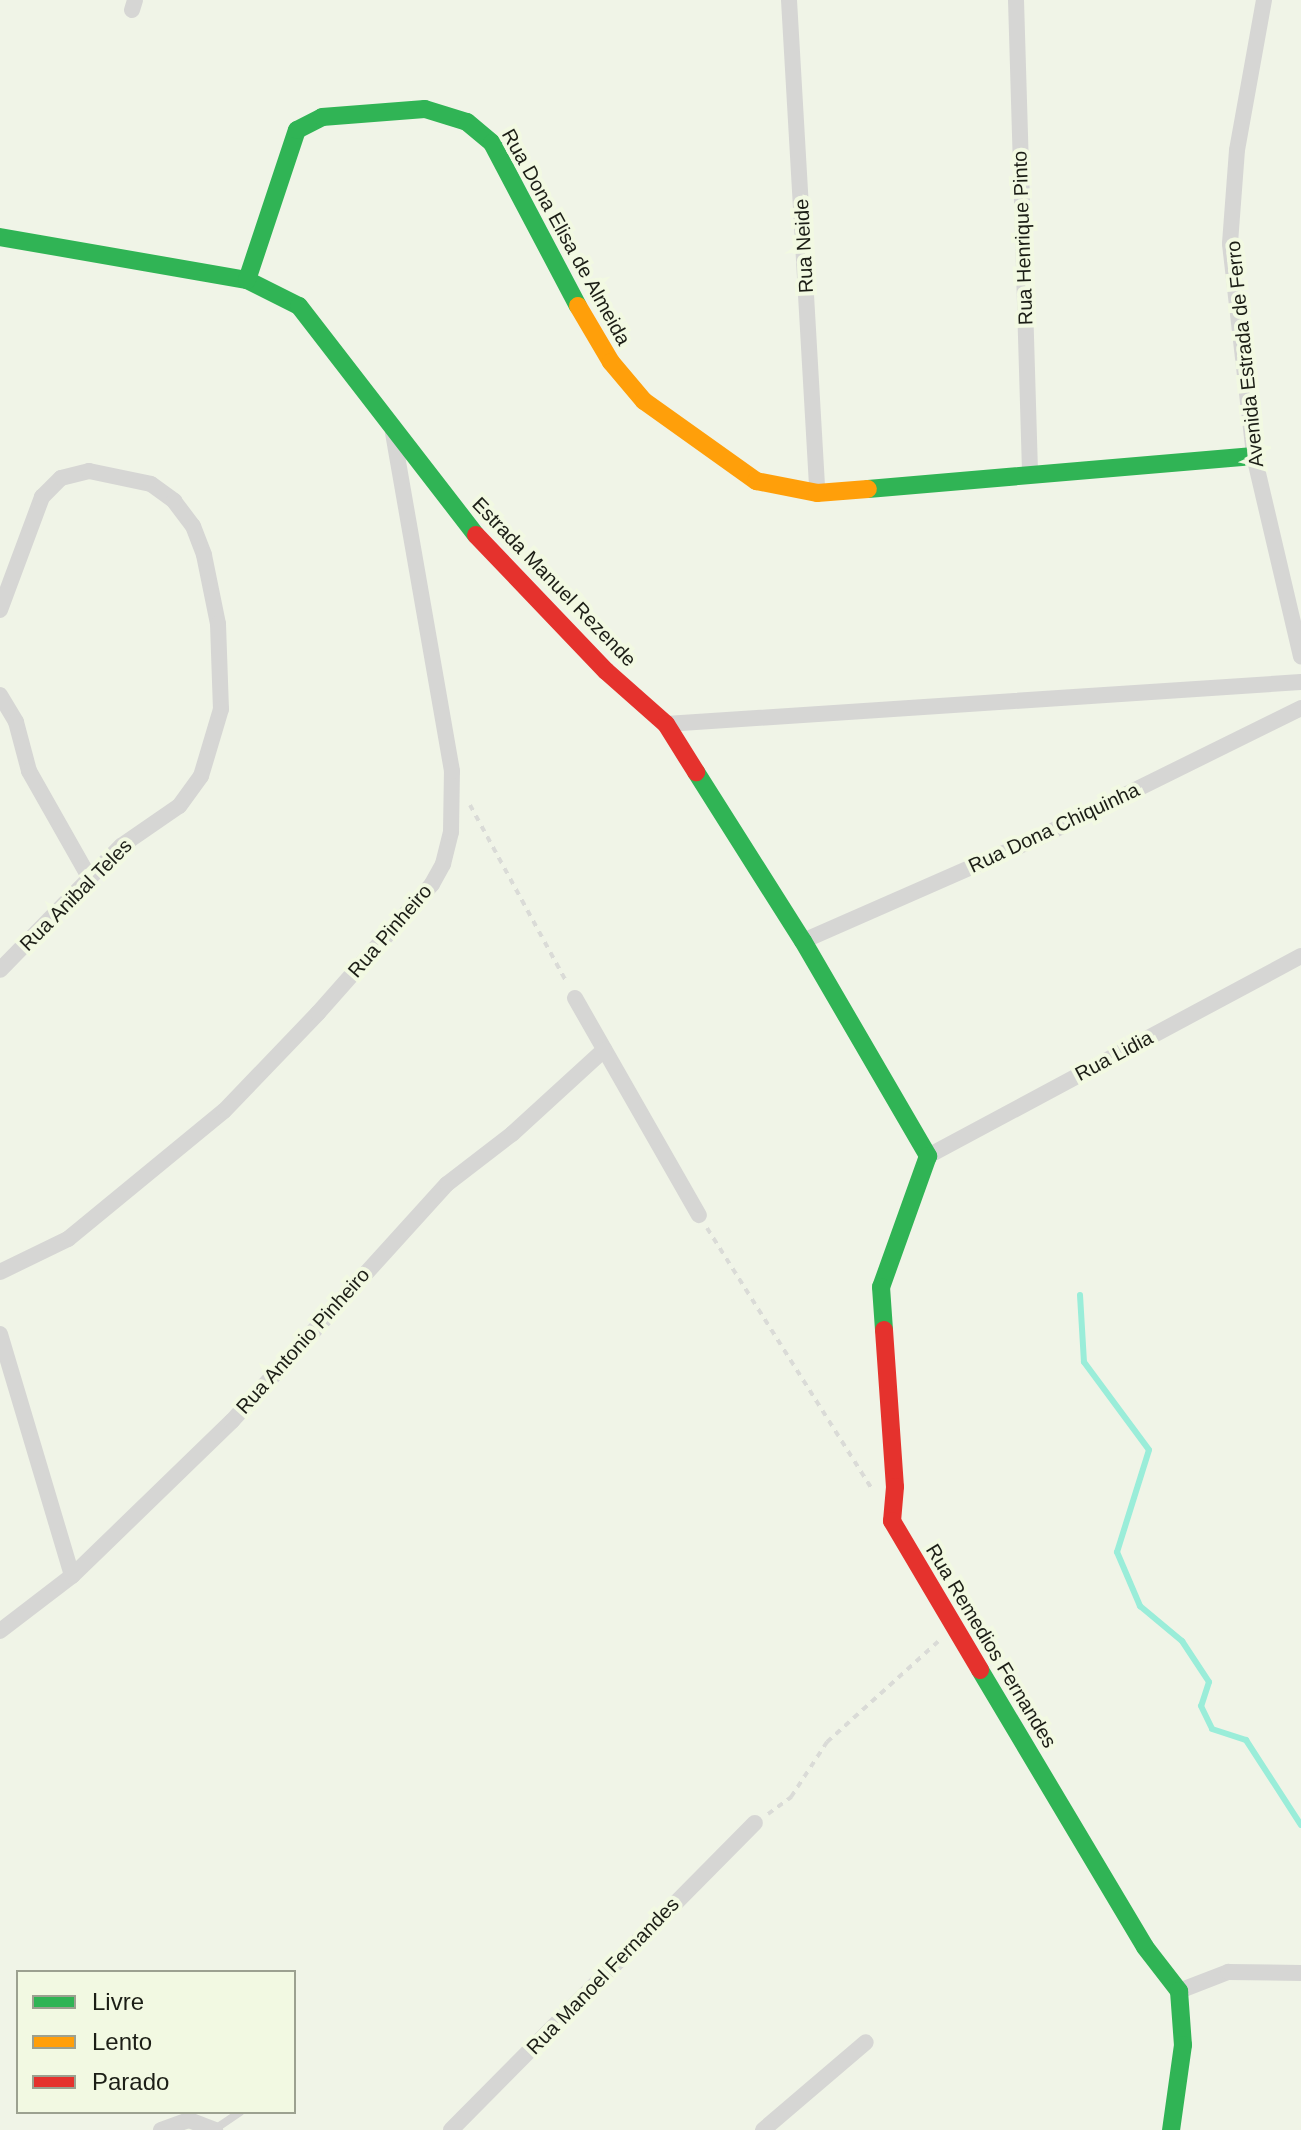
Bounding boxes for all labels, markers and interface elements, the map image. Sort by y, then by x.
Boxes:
street label: Rua Dona Elisa de Almeida [496,124,636,350]
street label: Rua Henrique Pinto [1008,150,1038,326]
street label: Rua Neide [790,198,818,294]
street label: Avenida Estrada de Ferro [1221,240,1269,468]
street label: Estrada Manuel Rezende [467,492,641,672]
street label: Rua Dona Chiquinha [965,778,1143,878]
street label: Rua Anibal Teles [14,833,138,957]
street label: Rua Pinheiro [343,879,437,983]
street label: Rua Lidia [1071,1026,1157,1086]
street label: Rua Antonio Pinheiro [231,1263,375,1419]
street label: Rua Remedios Fernandes [921,1540,1061,1752]
street label: Rua Manoel Fernandes [522,1892,684,2060]
legend [16,1970,296,2114]
text: Livre [92,1988,144,2015]
text: Lento [92,2028,152,2055]
text: Parado [92,2068,169,2095]

